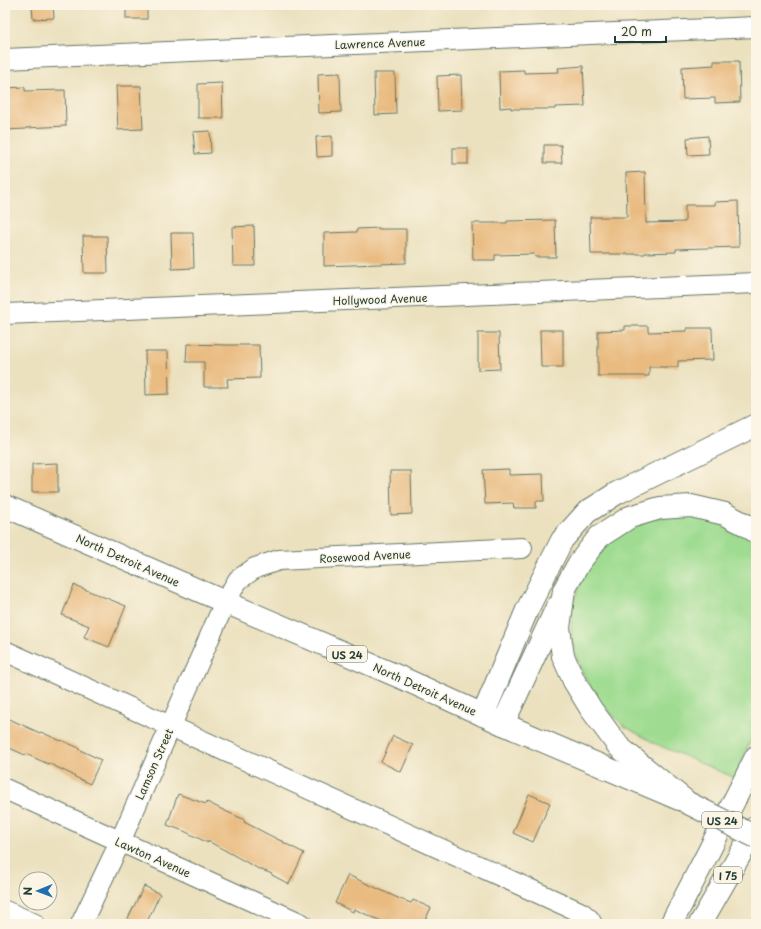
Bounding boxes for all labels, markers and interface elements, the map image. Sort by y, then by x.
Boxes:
scale bar [615,18,666,44]
text: 20 m [621,22,652,40]
street label: Lawrence Avenue [334,33,426,53]
street label: Hollywood Avenue [332,289,428,309]
street label: North Detroit Avenue [73,529,183,591]
street label: Rosewood Avenue [319,545,411,567]
road number: US 24 [327,646,367,662]
street label: North Detroit Avenue [370,658,480,720]
street label: Lamson Street [131,725,178,802]
road number: US 24 [702,812,742,828]
street label: Lawton Avenue [112,833,194,881]
road number: I 75 [714,867,742,883]
north arrow [18,871,58,911]
text: N [19,886,36,896]

